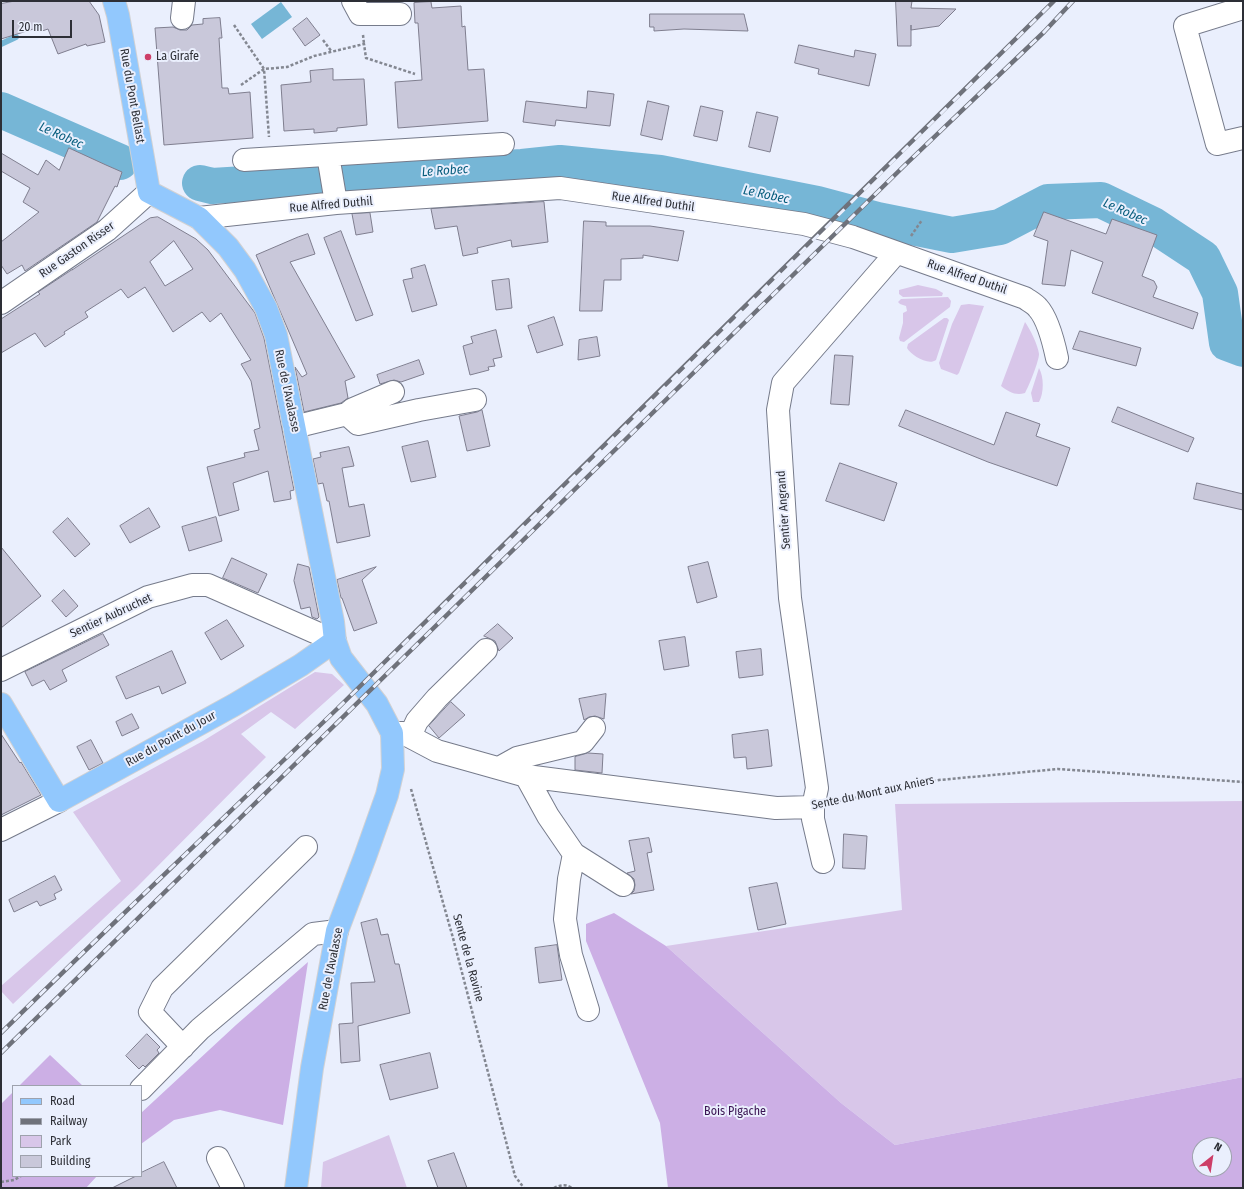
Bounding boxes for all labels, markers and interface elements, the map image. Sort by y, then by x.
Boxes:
scale bar [14,12,74,38]
text: 20 m [19,20,43,34]
street label: Rue du Pont Bellast [117,47,147,145]
place label: La Girafe [156,50,199,64]
marker: La Girafe [143,52,153,62]
water label: Le Robec [36,119,86,153]
water label: Le Robec [421,162,469,180]
water label: Le Robec [742,183,790,207]
street label: Rue Alfred Duthil [611,189,695,215]
street label: Rue Alfred Duthil [289,194,373,216]
water label: Le Robec [1100,195,1150,229]
street label: Rue Gaston Risser [37,219,117,281]
street label: Rue Alfred Duthil [925,257,1009,297]
street label: Rue de l'Avalasse [271,348,303,434]
street label: Sentier Angrand [774,470,794,550]
street label: Sentier Aubruchet [68,591,154,641]
street label: Rue du Point du Jour [123,708,219,770]
street label: Sente du Mont aux Aniers [810,773,936,813]
street label: Sente de la Ravine [449,912,487,1004]
street label: Rue de l'Avalasse [316,926,346,1012]
legend [12,1085,142,1177]
text: Road [50,1094,75,1108]
park label: Bois Pigache [704,1105,766,1119]
text: Railway [50,1114,87,1128]
text: Park [50,1134,71,1148]
north arrow [1192,1137,1232,1177]
text: N [1212,1140,1224,1154]
text: Building [50,1154,90,1168]

